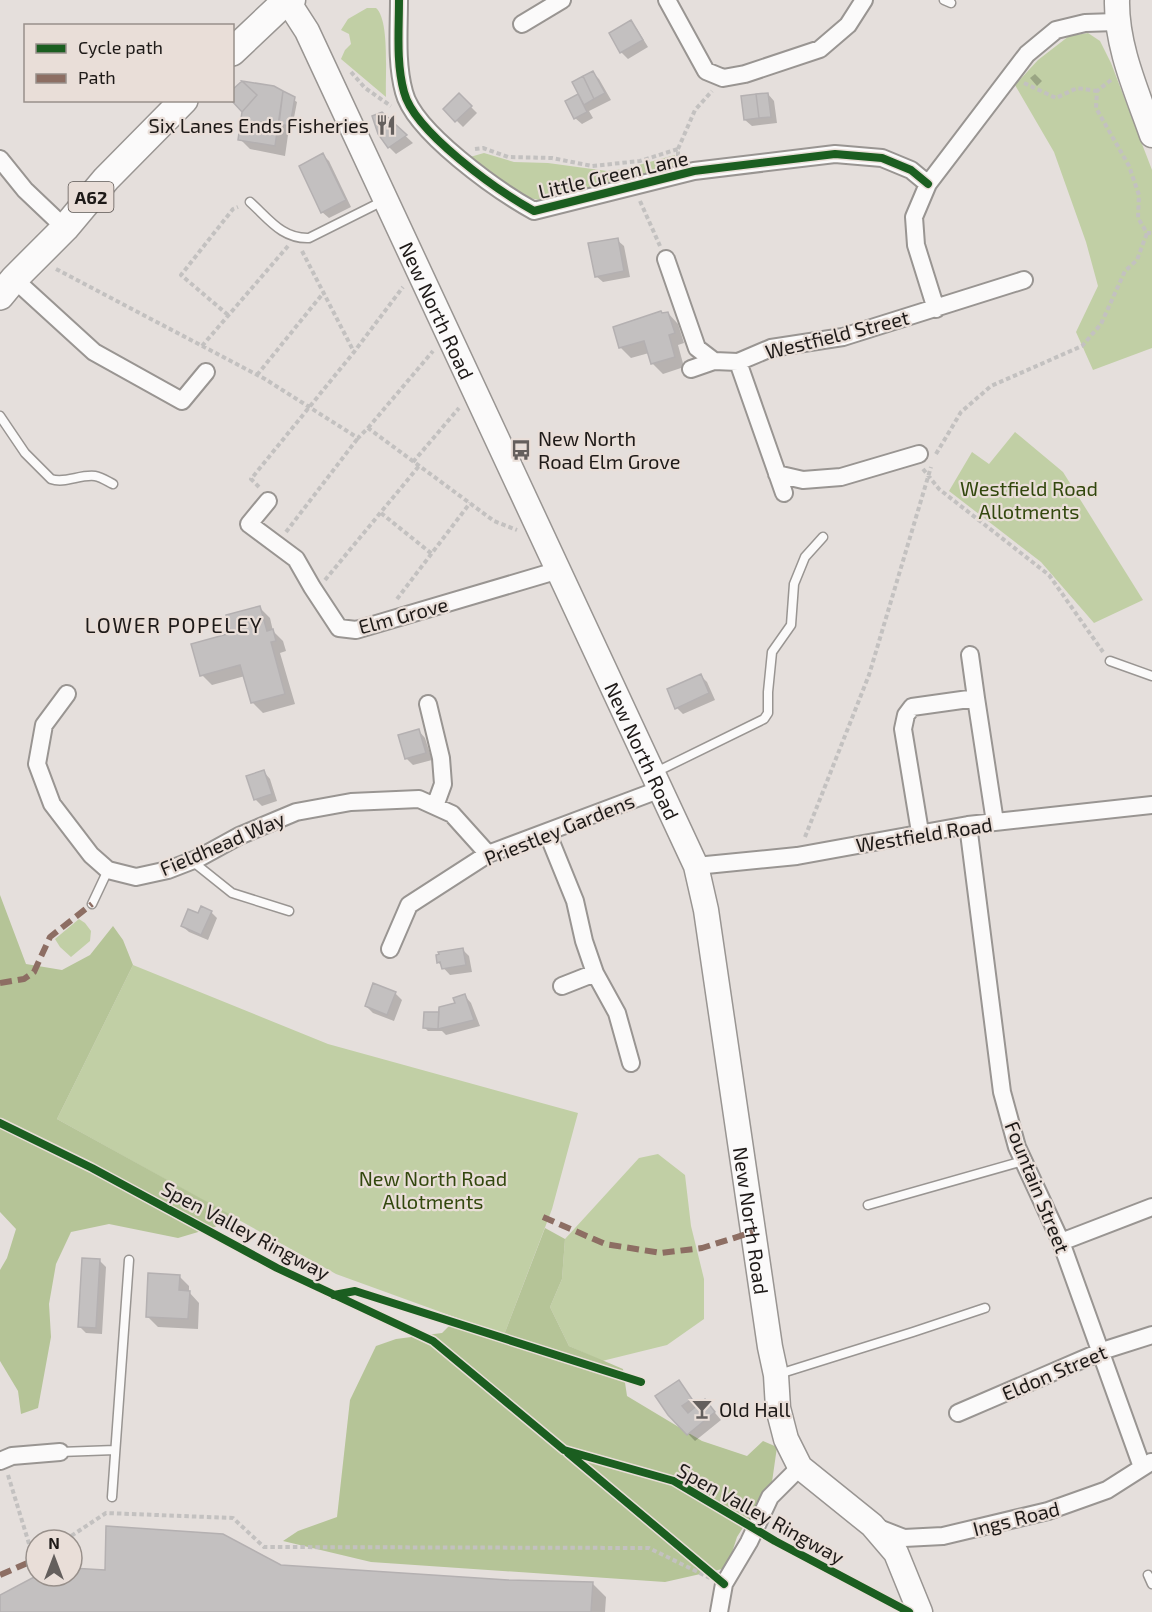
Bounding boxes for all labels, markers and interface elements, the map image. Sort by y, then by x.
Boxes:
legend [24,24,234,102]
text: Cycle path [78,36,163,58]
text: Path [78,66,116,88]
place label: Six Lanes Ends Fisheries [149,113,369,137]
restaurant icon: Six Lanes Ends Fisheries [374,113,398,137]
street label: Little Green Lane [536,145,690,203]
road number: A62 [68,182,113,212]
street label: New North Road [395,238,479,383]
street label: Westfield Street [763,304,912,363]
place label: New North Road Elm Grove [538,426,680,473]
bus stop icon: New North Road Elm Grove [509,438,533,462]
park label: Westfield Road Allotments [960,476,1098,523]
street label: Elm Grove [356,592,450,638]
district label: LOWER POPELEY [85,612,263,637]
street label: New North Road [600,678,685,823]
street label: Priestley Gardens [480,788,638,870]
street label: Fieldhead Way [156,806,288,880]
street label: Westfield Road [854,811,994,857]
street label: Fountain Street [1001,1118,1076,1257]
street label: New North Road [729,1145,774,1296]
park label: New North Road Allotments [359,1166,507,1213]
street label: Spen Valley Ringway [158,1176,335,1285]
street label: Eldon Street [998,1339,1110,1405]
bar icon: Old Hall [690,1397,714,1421]
place label: Old Hall [719,1397,790,1421]
street label: Spen Valley Ringway [673,1457,849,1569]
street label: Ings Road [970,1496,1062,1540]
north arrow [24,1528,84,1588]
text: N [48,1533,60,1552]

